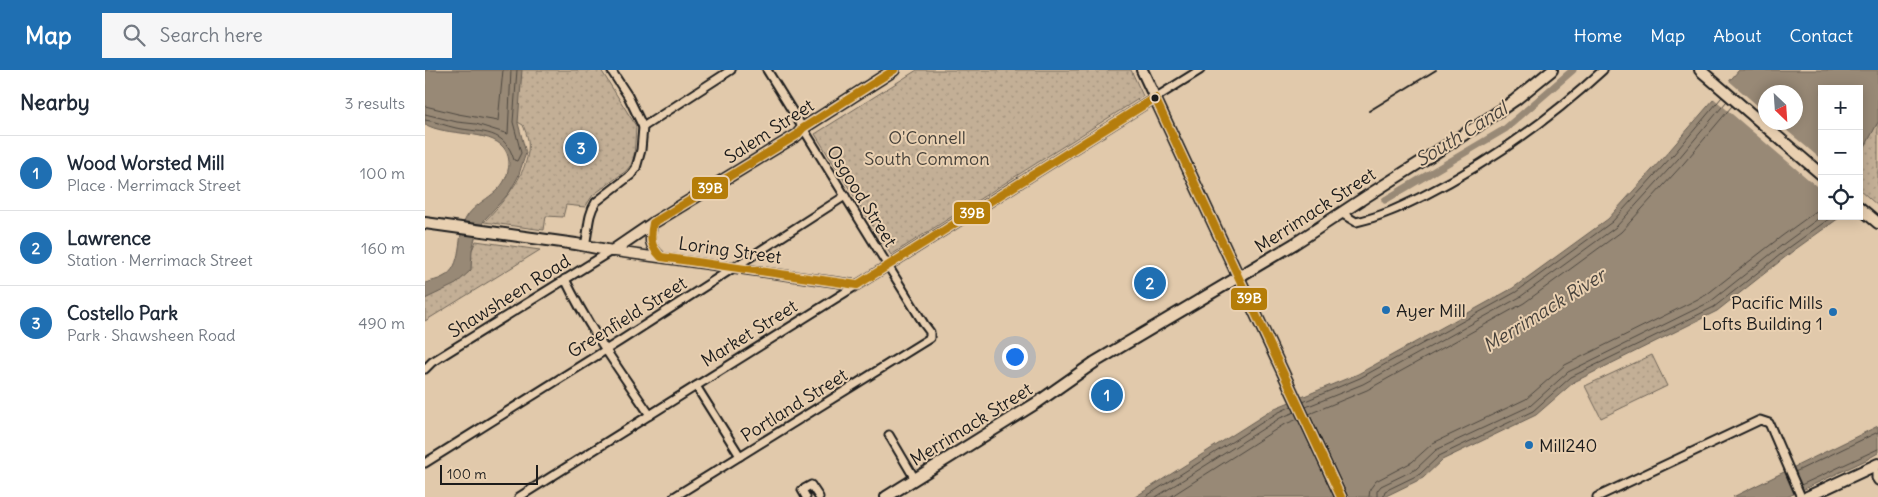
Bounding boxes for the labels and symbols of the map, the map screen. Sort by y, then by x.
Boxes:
north arrow [1758,85,1803,130]
unlabelled marker [1150,93,1160,103]
street label: Salem Street [720,94,818,168]
water label: South Canal [1411,95,1514,172]
park label: O'Connell South Common [864,126,990,170]
pin: 3 [565,129,597,167]
street label: Osgood Street [822,141,902,251]
street label: Merrimack Street [1250,162,1380,258]
line badge: 39B [691,176,729,200]
text: 39B [697,179,723,197]
line badge: 39B [953,201,991,225]
text: 39B [959,204,985,222]
street label: Loring Street [677,231,783,269]
street label: Shawsheen Road [444,249,575,343]
water label: Merrimack River [1478,262,1612,357]
pin: 2 [1134,264,1166,302]
street label: Greenfield Street [563,271,691,363]
line badge: 39B [1230,287,1268,311]
text: 39B [1236,289,1262,307]
place label: Pacific Mills Lofts Building 1 [1702,291,1823,335]
street label: Market Street [697,294,801,372]
place label: Ayer Mill [1396,299,1466,322]
marker: Ayer Mill [1380,304,1392,316]
marker: Pacific Mills Lofts Building 1 [1827,306,1839,318]
your location [1002,344,1028,370]
street label: Portland Street [736,363,852,447]
pin: 1 [1091,376,1123,414]
street label: Merrimack Street [906,377,1036,471]
place label: Mill240 [1539,434,1597,457]
marker: Mill240 [1523,439,1535,451]
scale bar [440,462,537,485]

